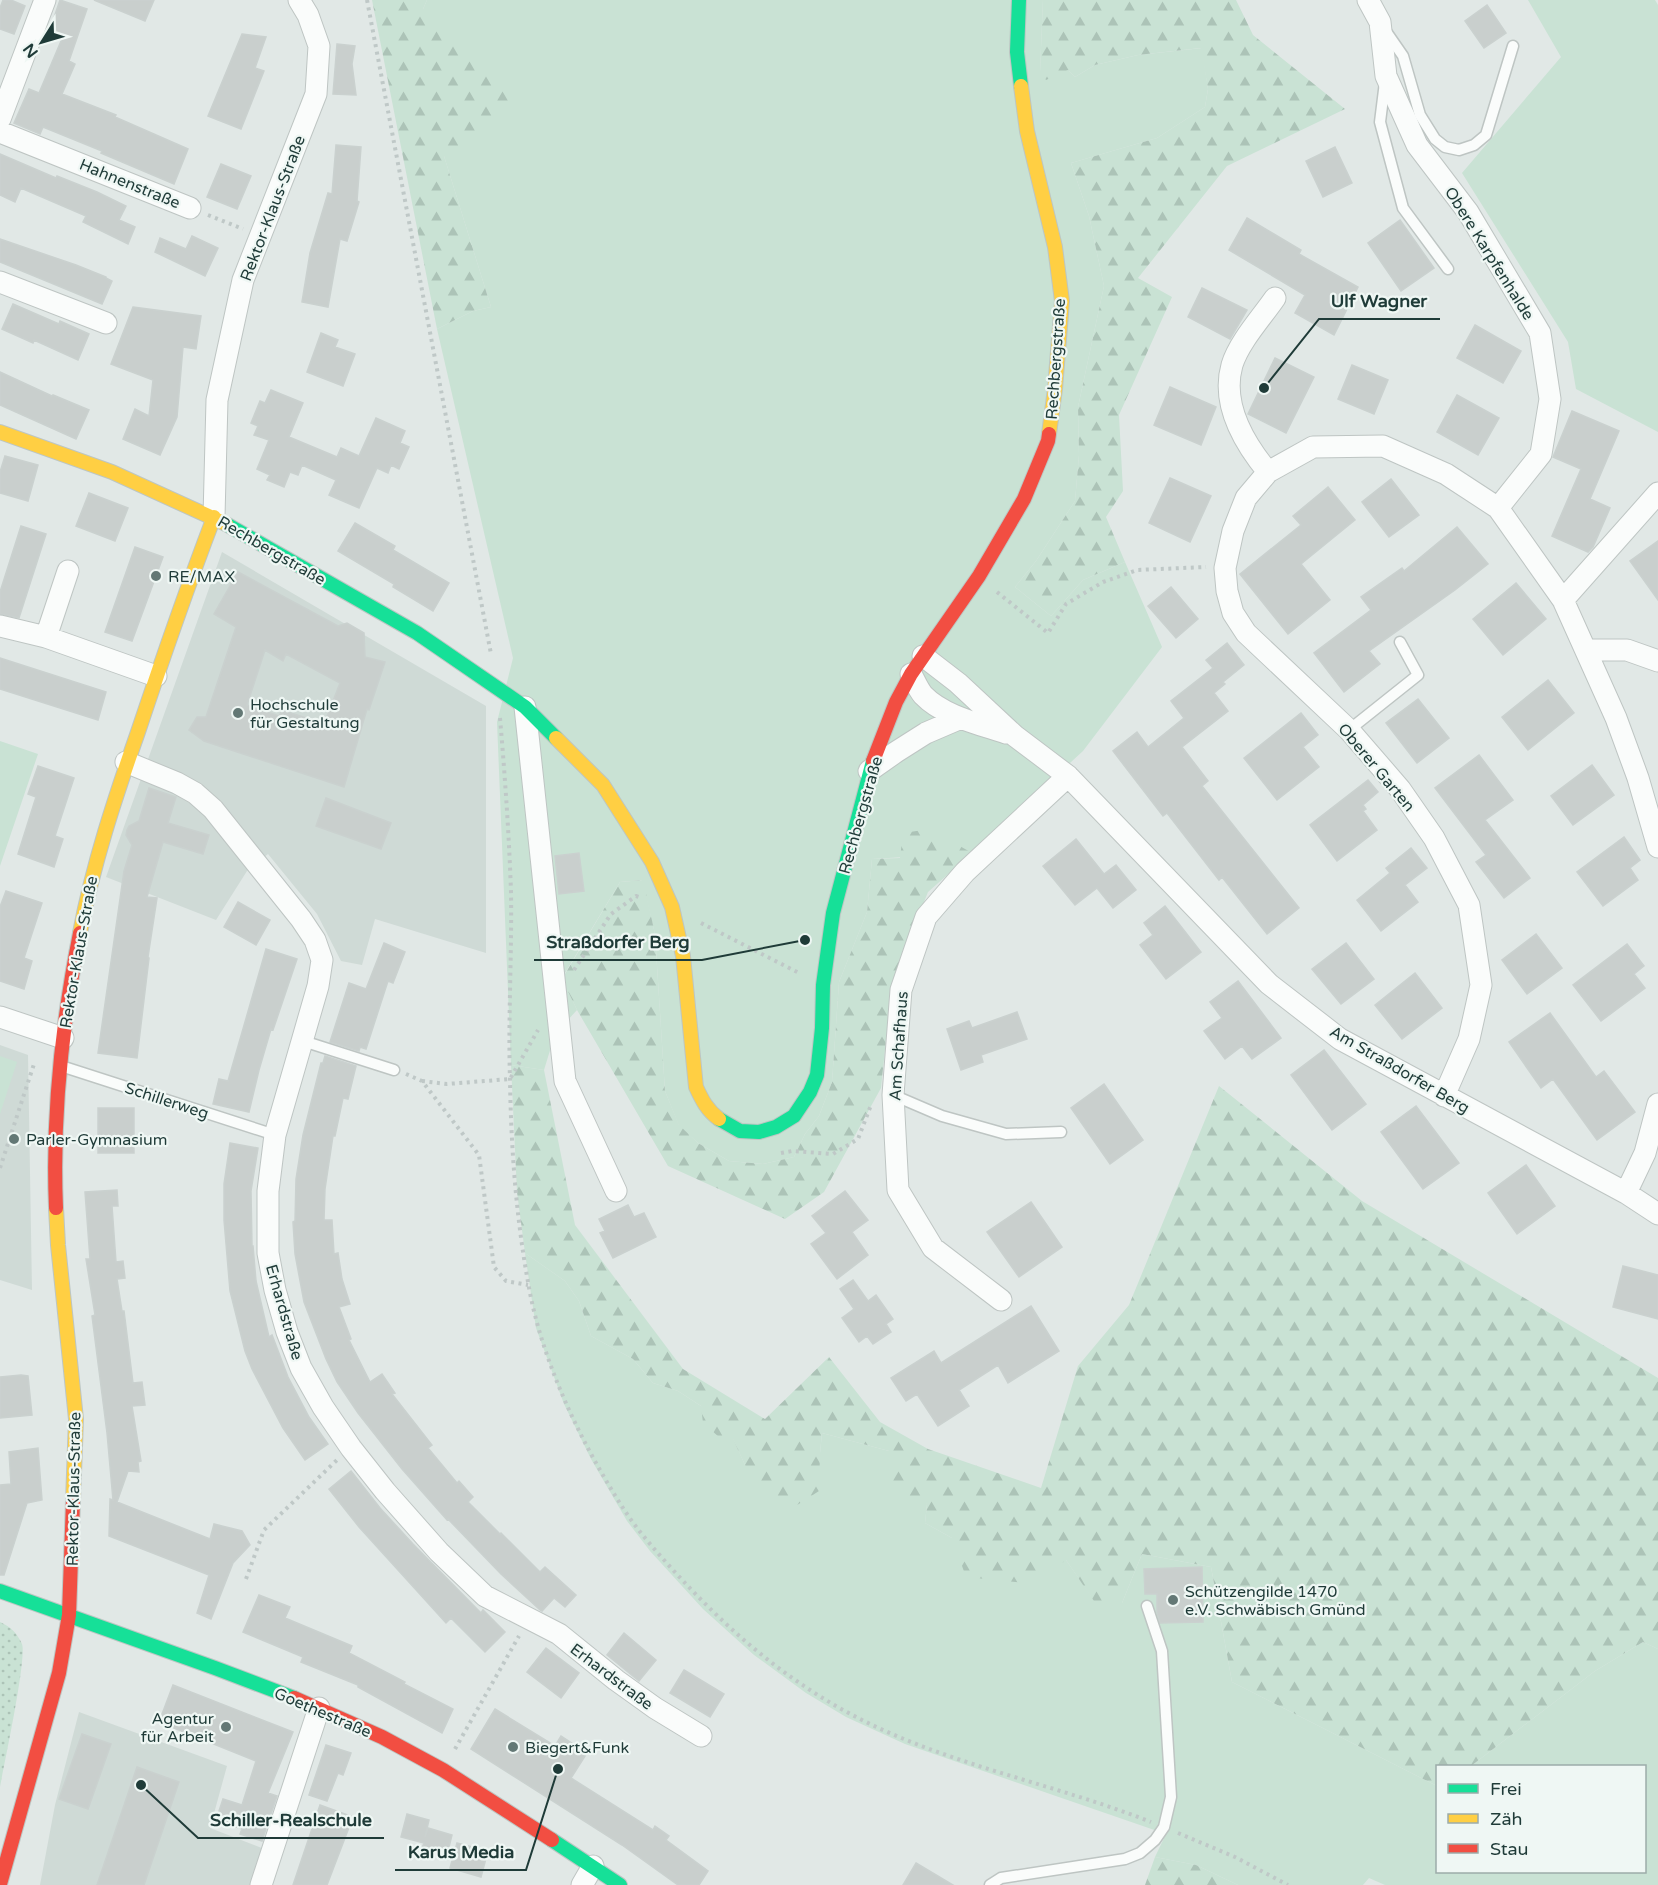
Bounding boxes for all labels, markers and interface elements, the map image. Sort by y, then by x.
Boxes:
north arrow [12,12,72,72]
text: N [19,39,43,62]
street label: Rektor-Klaus-Straße [236,133,310,284]
street label: Hahnenstraße [76,155,183,213]
street label: Obere Karpfenhalde [1440,183,1538,324]
callout: Ulf Wagner [1319,283,1440,319]
text: Ulf Wagner [1331,290,1428,312]
street label: Rechbergstraße [1042,298,1070,420]
street label: Rechbergstraße [214,512,329,590]
place label: RE/MAX [168,567,235,587]
marker: RE/MAX [149,569,163,583]
place label: Hochschule für Gestaltung [250,695,360,733]
marker: Hochschule für Gestaltung [231,706,245,720]
street label: Oberer Garten [1333,719,1419,816]
street label: Rechbergstraße [835,754,887,876]
street label: Rektor-Klaus-Straße [56,874,102,1030]
callout: Straßdorfer Berg [534,924,702,960]
text: Straßdorfer Berg [546,931,690,953]
street label: Am Schafhaus [885,991,913,1102]
street label: Am Straßdorfer Berg [1326,1022,1473,1118]
street label: Schillerweg [122,1078,211,1124]
place label: Parler-Gymnasium [26,1130,167,1150]
marker: Parler-Gymnasium [7,1132,21,1146]
street label: Erhardstraße [261,1262,307,1362]
street label: Rektor-Klaus-Straße [63,1412,85,1566]
place label: Schützengilde 1470 e.V. Schwäbisch Gmünd [1185,1582,1366,1620]
marker: Schützengilde 1470 e.V. Schwäbisch Gmünd [1166,1593,1180,1607]
street label: Erhardstraße [566,1639,657,1714]
street label: Goethestraße [271,1684,374,1742]
place label: Agentur für Arbeit [141,1709,215,1747]
marker: Agentur für Arbeit [219,1720,233,1734]
place label: Biegert&Funk [525,1738,630,1758]
marker: Biegert&Funk [506,1740,520,1754]
legend [1436,1765,1646,1873]
text: Frei [1490,1778,1522,1800]
callout: Schiller-Realschule [198,1802,384,1838]
text: Zäh [1490,1808,1523,1830]
text: Schiller-Realschule [210,1809,372,1831]
callout: Karus Media [395,1834,526,1870]
text: Stau [1490,1838,1529,1860]
text: Karus Media [408,1841,514,1863]

